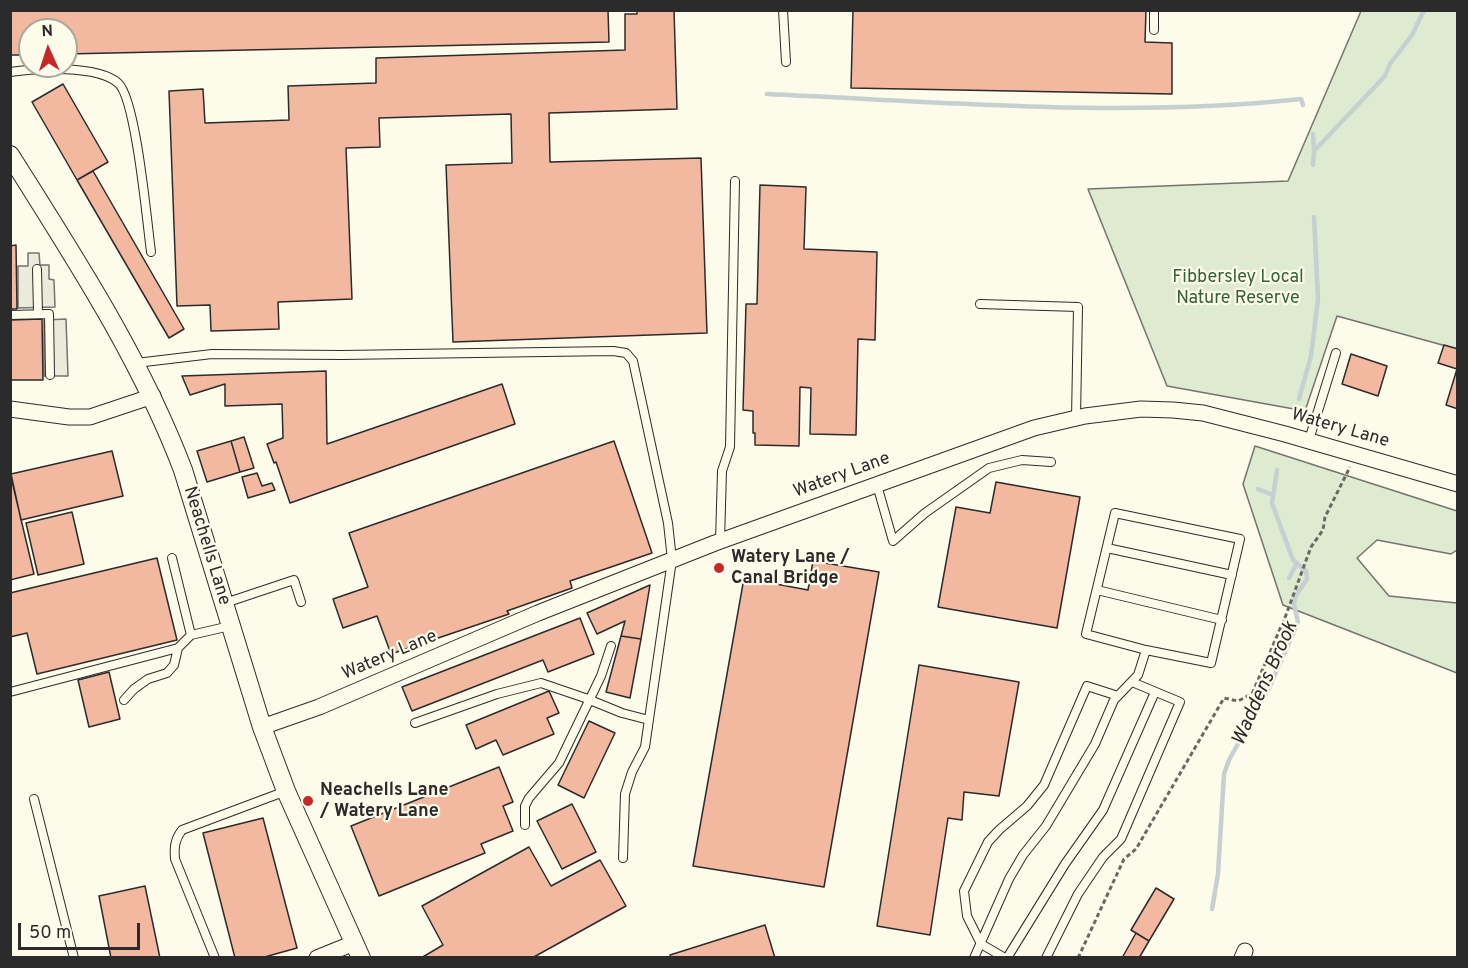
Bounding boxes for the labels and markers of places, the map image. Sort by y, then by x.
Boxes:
place label: Watery Lane / Canal Bridge [731,547,850,590]
marker: Watery Lane / Canal Bridge [712,561,726,575]
place label: Neachells Lane / Watery Lane [320,780,448,822]
marker: Neachells Lane / Watery Lane [301,794,315,808]

